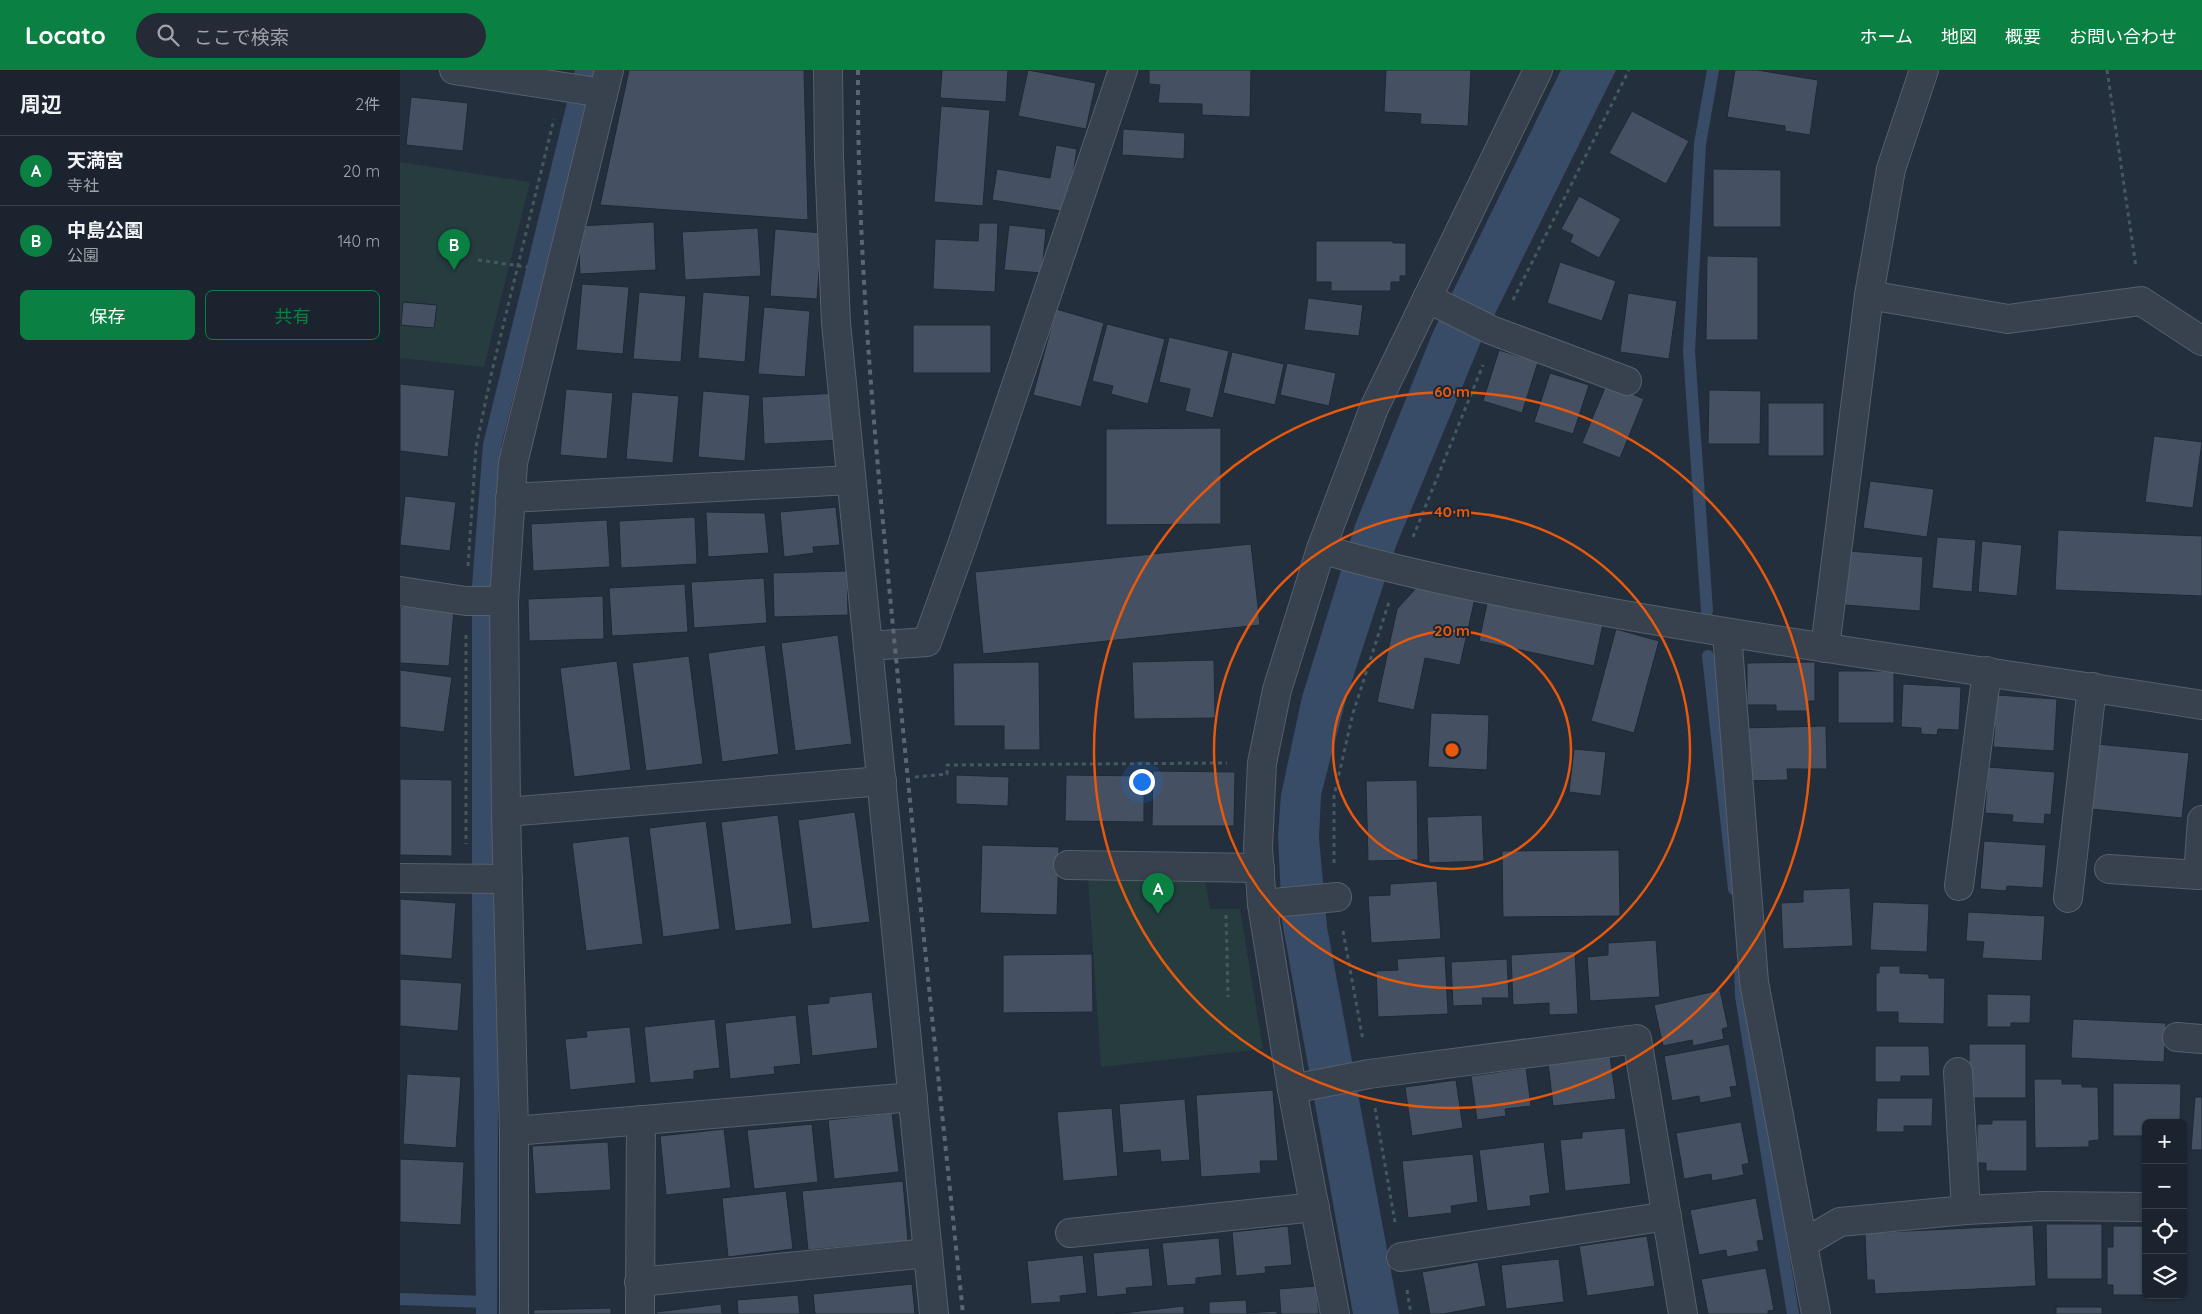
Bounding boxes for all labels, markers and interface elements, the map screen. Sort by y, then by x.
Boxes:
search box [136,13,486,58]
text: Locato [25,20,106,50]
icon: search [154,21,182,49]
text: ここで検索 [194,25,289,49]
text: ホーム [1860,25,1913,48]
text: 地図 [1941,25,1977,48]
text: 概要 [2005,25,2041,48]
text: お問い合わせ [2069,25,2177,48]
text: 周辺 [20,91,62,117]
text: 2件 [355,94,380,114]
text: 天満宮 [67,148,124,172]
text: A [31,161,41,181]
text: 20 m [343,161,380,181]
text: 寺社 [67,175,99,195]
text: 中島公園 [67,218,143,242]
pin: B [438,229,470,270]
text: B [31,231,41,251]
text: 140 m [337,231,380,251]
text: 公園 [67,245,99,265]
button: 保存 [20,290,195,340]
button: 共有 [205,290,380,340]
text: 60 m [1434,382,1470,401]
text: 40 m [1434,502,1470,521]
text: 20 m [1434,621,1470,640]
centre of rings [1443,741,1461,759]
your location [1129,769,1155,795]
pin: A [1142,873,1174,914]
map controls [2142,1119,2187,1299]
button: + [2142,1119,2187,1164]
button: − [2142,1164,2187,1209]
button: locate [2142,1209,2187,1254]
button: layers [2142,1254,2187,1299]

